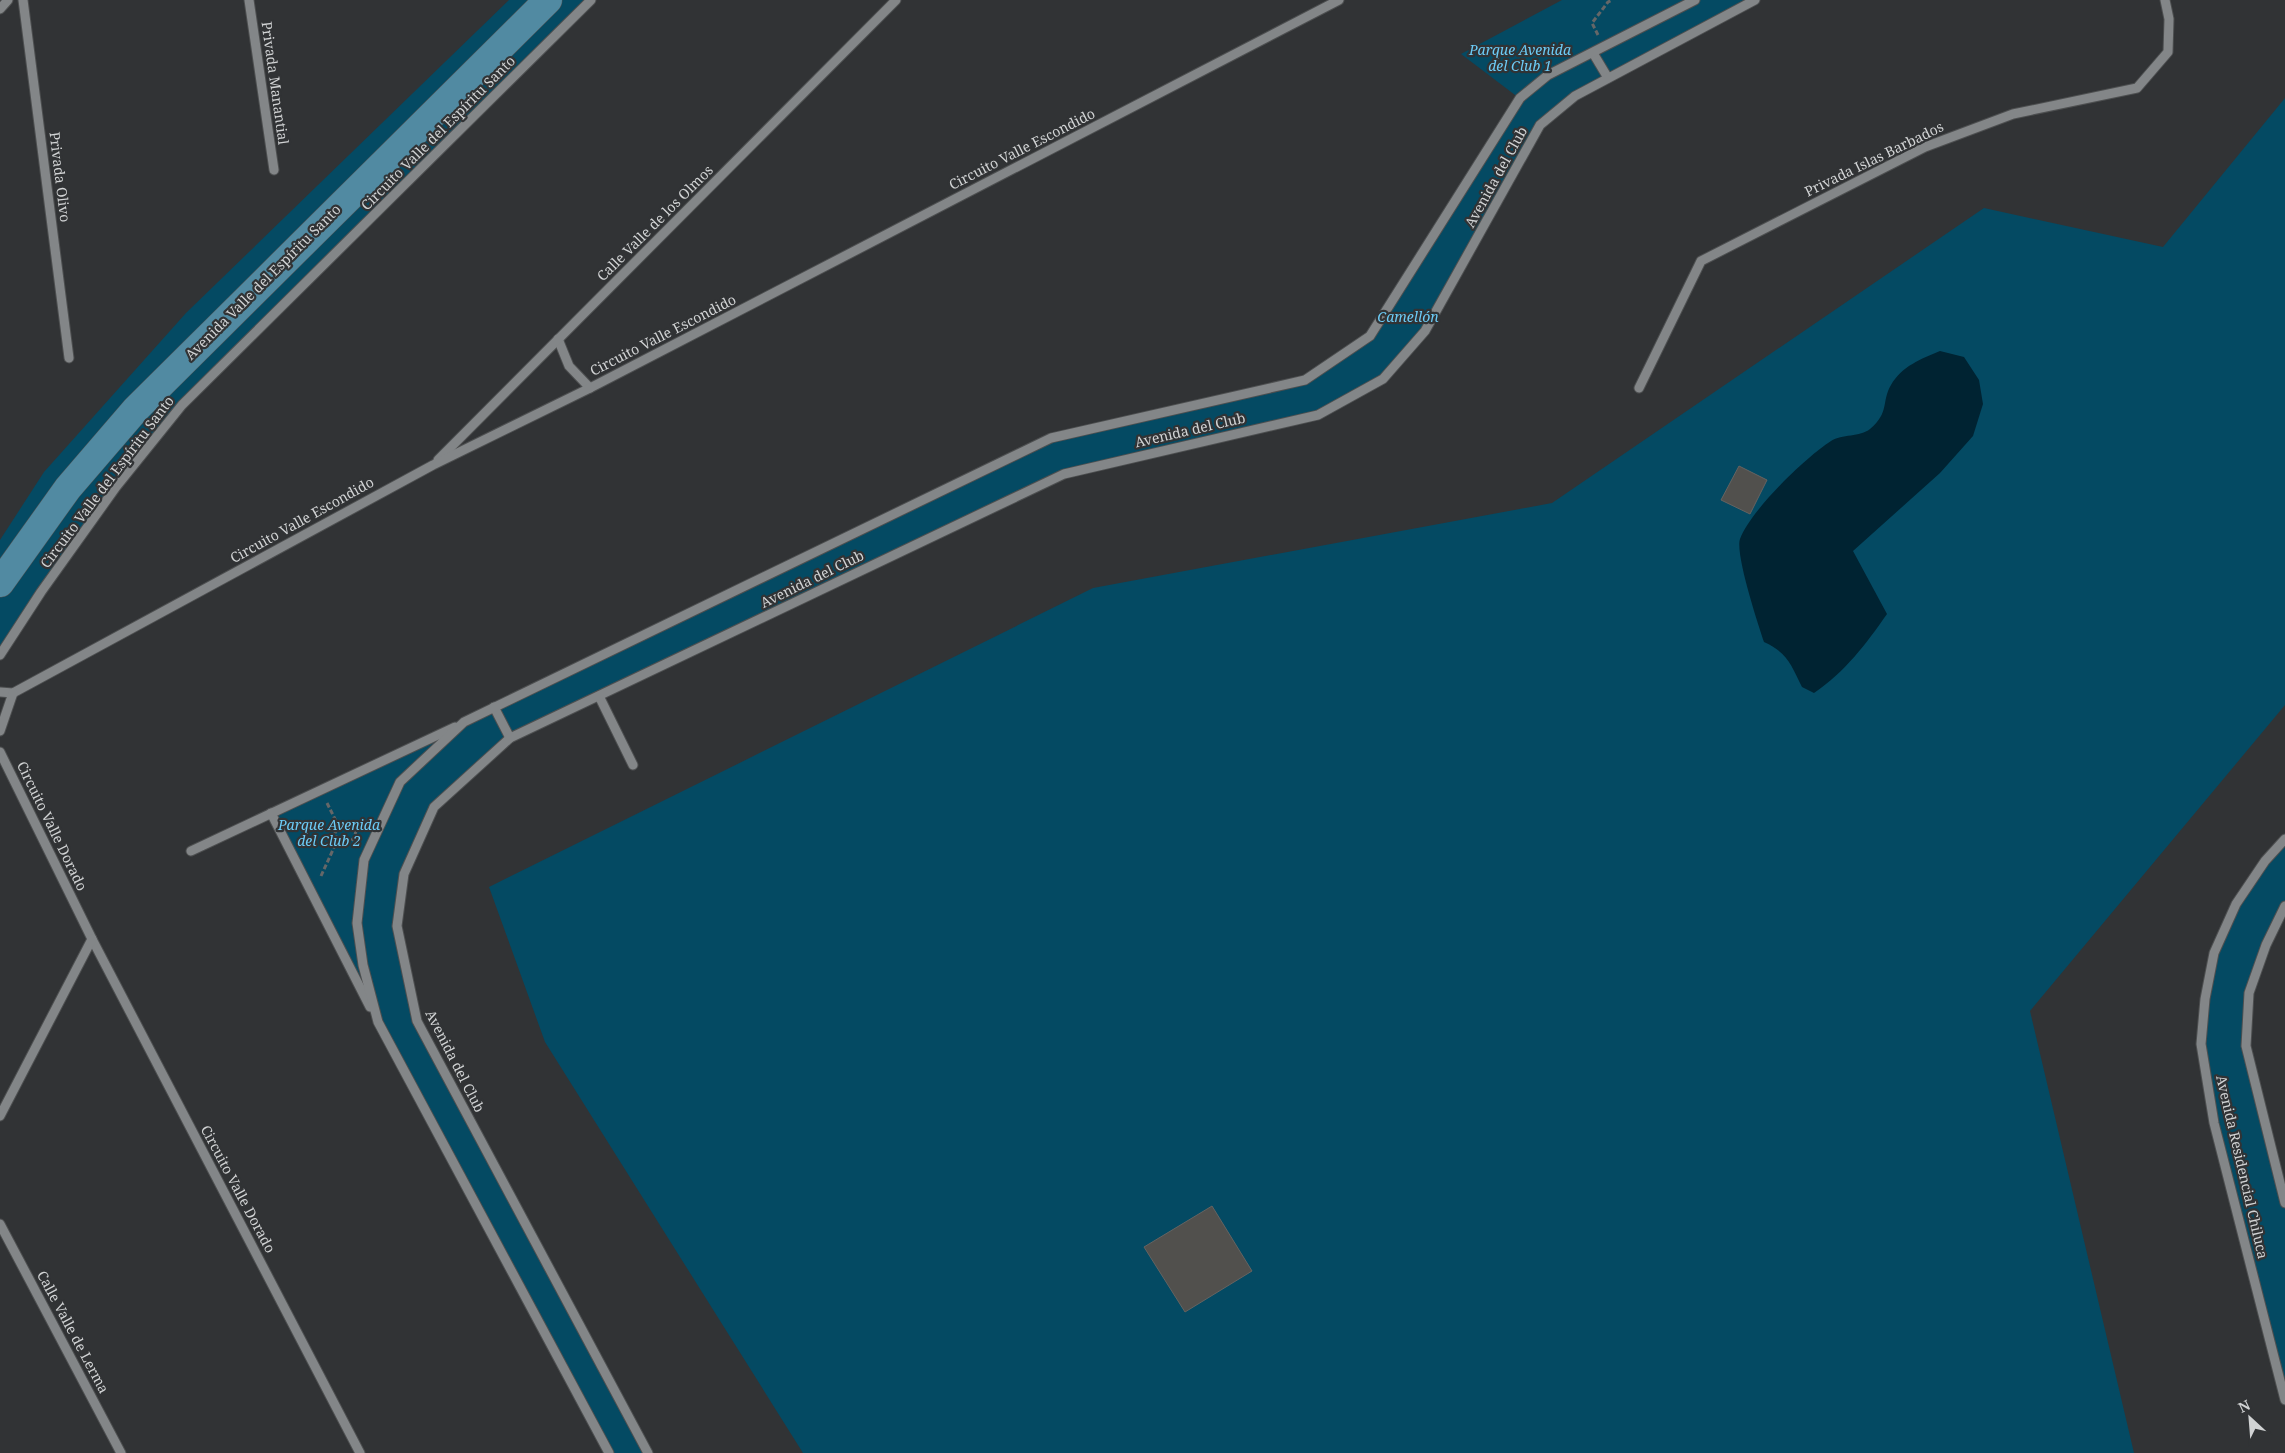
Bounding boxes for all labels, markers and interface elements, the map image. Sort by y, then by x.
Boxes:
street label: Privada Manantial [257,20,294,146]
park label: Parque Avenida del Club 1 [1468,40,1572,75]
street label: Circuito Valle del Espíritu Santo [356,51,519,214]
street label: Circuito Valle Escondido [945,103,1098,194]
street label: Privada Islas Barbados [1801,117,1946,200]
street label: Avenida del Club [1460,123,1531,231]
street label: Privada Olivo [46,131,75,223]
street label: Calle Valle de los Olmos [592,160,717,285]
street label: Avenida Valle del Espíritu Santo [181,200,345,364]
street label: Circuito Valle Escondido [586,289,739,380]
park label: Camellón [1377,307,1439,326]
street label: Circuito Valle del Espíritu Santo [35,392,178,572]
street label: Avenida del Club [1133,408,1247,451]
street label: Circuito Valle Escondido [226,472,377,567]
street label: Avenida del Club [757,545,867,612]
street label: Circuito Valle Dorado [13,758,92,894]
park label: Parque Avenida del Club 2 [277,815,381,850]
street label: Avenida del Club [421,1006,490,1115]
street label: Avenida Residencial Chiluca [2212,1073,2273,1261]
street label: Circuito Valle Dorado [197,1122,280,1256]
street label: Calle Valle de Lerma [33,1267,114,1396]
north arrow [2225,1393,2275,1443]
text: N [2235,1395,2253,1417]

